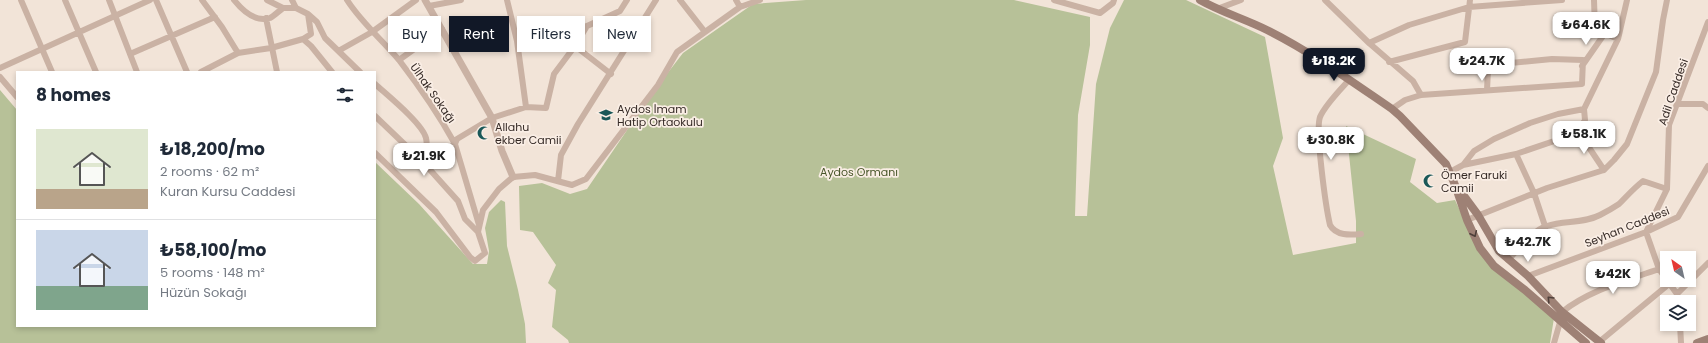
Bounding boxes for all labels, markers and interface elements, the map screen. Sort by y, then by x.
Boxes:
pin: ₺64.6K [1553,12,1619,46]
text: ₺64.6K [1562,15,1610,34]
chip: Buy [388,16,441,52]
chip: Rent [449,16,509,52]
chip: Filters [517,16,585,52]
chip: New [593,16,651,52]
pin: ₺18.2K [1301,48,1367,82]
pin: ₺24.7K [1449,48,1515,82]
text: ₺18.2K [1312,51,1356,70]
text: ₺24.7K [1459,51,1505,70]
street label: Adil Caddesi [1654,56,1692,127]
street label: Ülhak Sokağı [406,60,460,126]
text: 8 homes [36,83,111,107]
icon: filters [334,84,356,106]
place label: Aydos İmam Hatip Ortaokulu [617,101,703,130]
school or university icon: Aydos İmam Hatip Ortaokulu [598,107,614,123]
place label: Allahu ekber Camii [495,119,562,148]
pin: ₺58.1K [1551,121,1617,155]
text: ₺58.1K [1561,124,1607,143]
mosque icon: Allahu ekber Camii [476,125,492,141]
pin: ₺30.8K [1298,127,1364,161]
text: ₺30.8K [1307,130,1355,149]
text: ₺18,200/mo [160,137,265,161]
pin: ₺21.9K [391,143,457,177]
icon: home [68,145,116,193]
text: ₺21.9K [402,146,446,165]
text: 2 rooms · 62 m² [160,162,259,181]
park label: Aydos Ormanı [820,164,898,180]
place label: Ömer Faruki Camii [1441,167,1508,196]
mosque icon: Ömer Faruki Camii [1422,173,1438,189]
text: Kuran Kursu Caddesi [160,182,296,201]
street label: Seyhan Caddesi [1582,203,1672,251]
pin: ₺42.7K [1495,229,1561,263]
one-way arrow [1469,230,1477,238]
text: ₺42.7K [1505,232,1551,251]
text: ₺58,100/mo [160,238,266,262]
icon: home [68,246,116,294]
north arrow [1660,251,1696,287]
map controls [1660,251,1696,331]
pin: ₺42K [1589,261,1637,295]
text: 5 rooms · 148 m² [160,263,265,282]
text: ₺42K [1595,264,1631,283]
text: Hüzün Sokağı [160,283,247,302]
button: layers [1660,295,1696,331]
one-way arrow [1548,297,1555,304]

